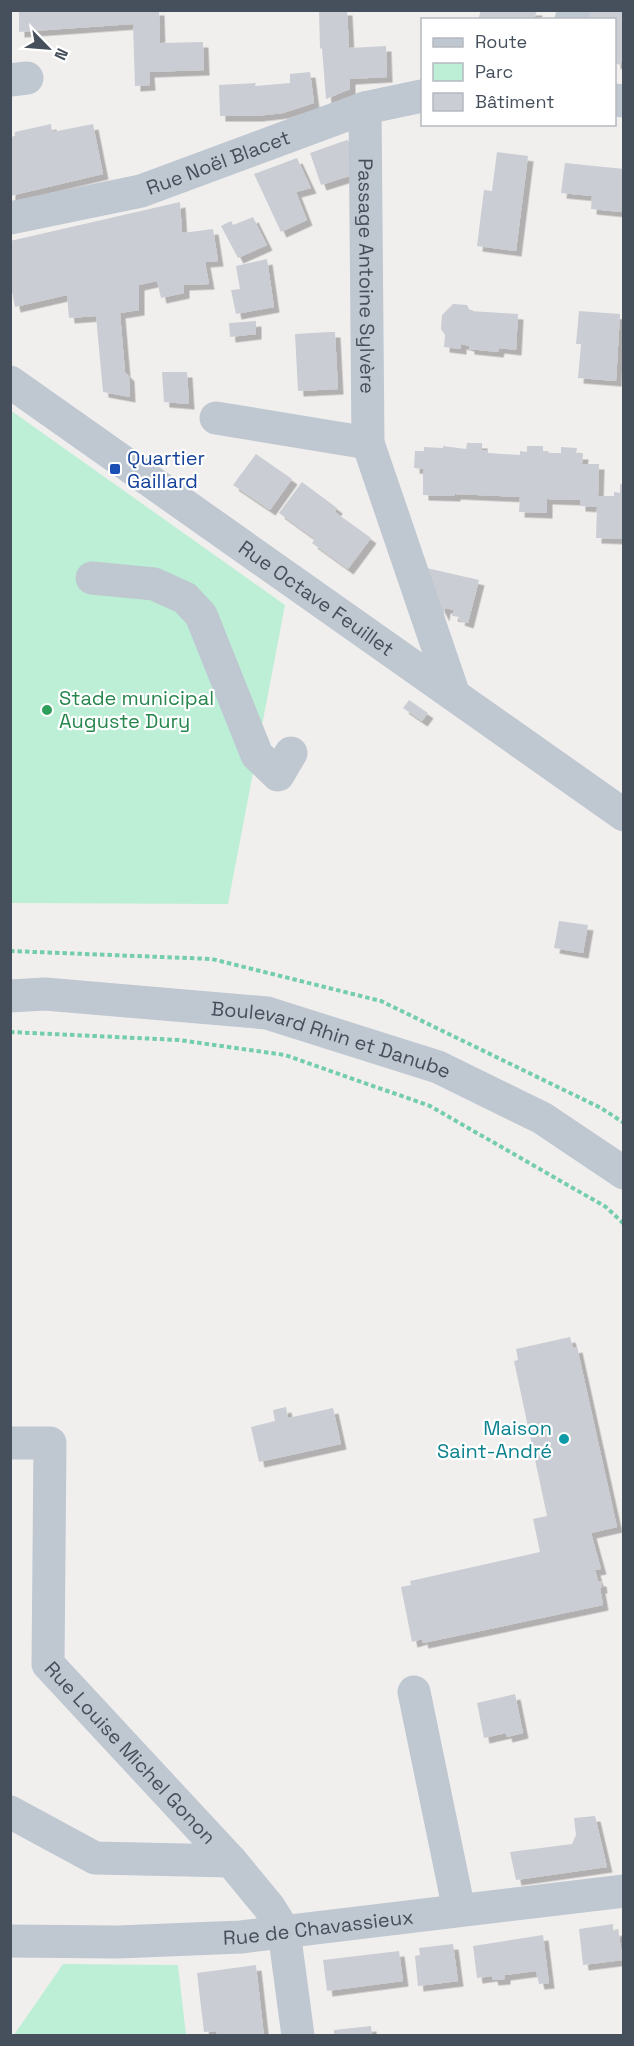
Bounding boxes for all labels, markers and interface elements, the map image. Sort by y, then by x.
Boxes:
north arrow [18,18,78,78]
legend [421,18,616,126]
text: Route [475,30,527,53]
text: N [49,45,73,63]
text: Parc [475,60,513,83]
text: Bâtiment [475,90,555,113]
street label: Rue Noël Blacet [143,124,294,201]
street label: Passage Antoine Sylvère [352,158,381,394]
place label: Quartier Gaillard [127,445,205,494]
marker: Quartier Gaillard [108,462,122,476]
street label: Rue Octave Feuillet [234,534,399,662]
place label: Stade municipal Auguste Dury [59,685,214,734]
marker: Stade municipal Auguste Dury [40,703,54,717]
street label: Boulevard Rhin et Danube [210,995,455,1084]
place label: Maison Saint-André [437,1415,552,1464]
marker: Maison Saint-André [557,1432,571,1446]
street label: Rue Louise Michel Gonon [39,1656,222,1850]
street label: Rue de Chavassieux [223,1903,415,1951]

